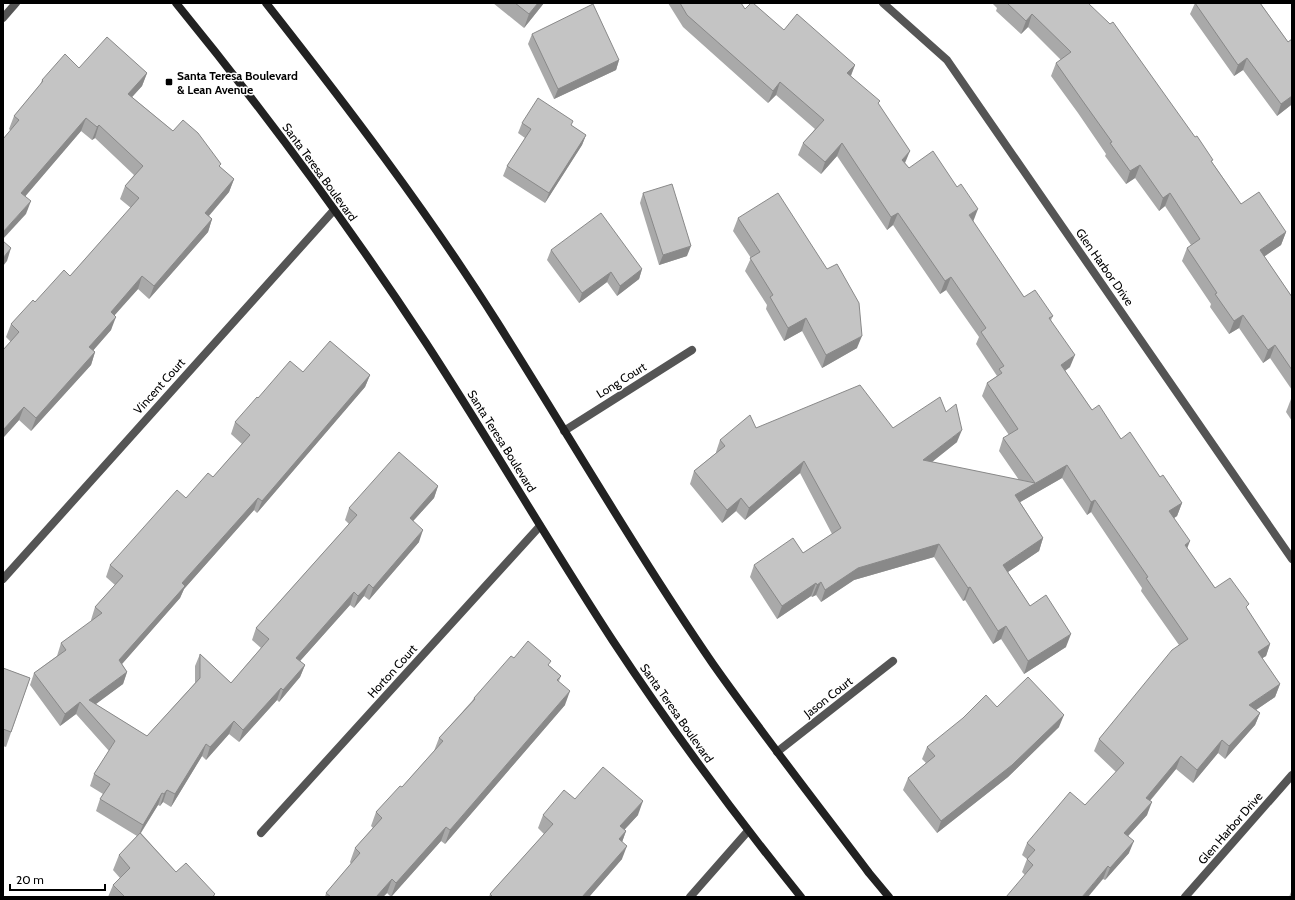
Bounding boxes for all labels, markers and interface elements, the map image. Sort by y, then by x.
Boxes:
place label: Santa Teresa Boulevard & Lean Avenue [177,68,298,97]
marker: Santa Teresa Boulevard & Lean Avenue [164,77,174,87]
street label: Santa Teresa Boulevard [279,120,361,224]
street label: Glen Harbor Drive [1073,225,1137,309]
street label: Vincent Court [130,355,188,417]
street label: Long Court [593,359,649,401]
street label: Santa Teresa Boulevard [465,387,539,495]
street label: Horton Court [364,641,420,701]
street label: Santa Teresa Boulevard [637,661,717,765]
street label: Jason Court [800,673,855,721]
street label: Glen Harbor Drive [1195,789,1265,867]
scale bar [10,866,105,892]
text: 20 m [16,872,44,887]

